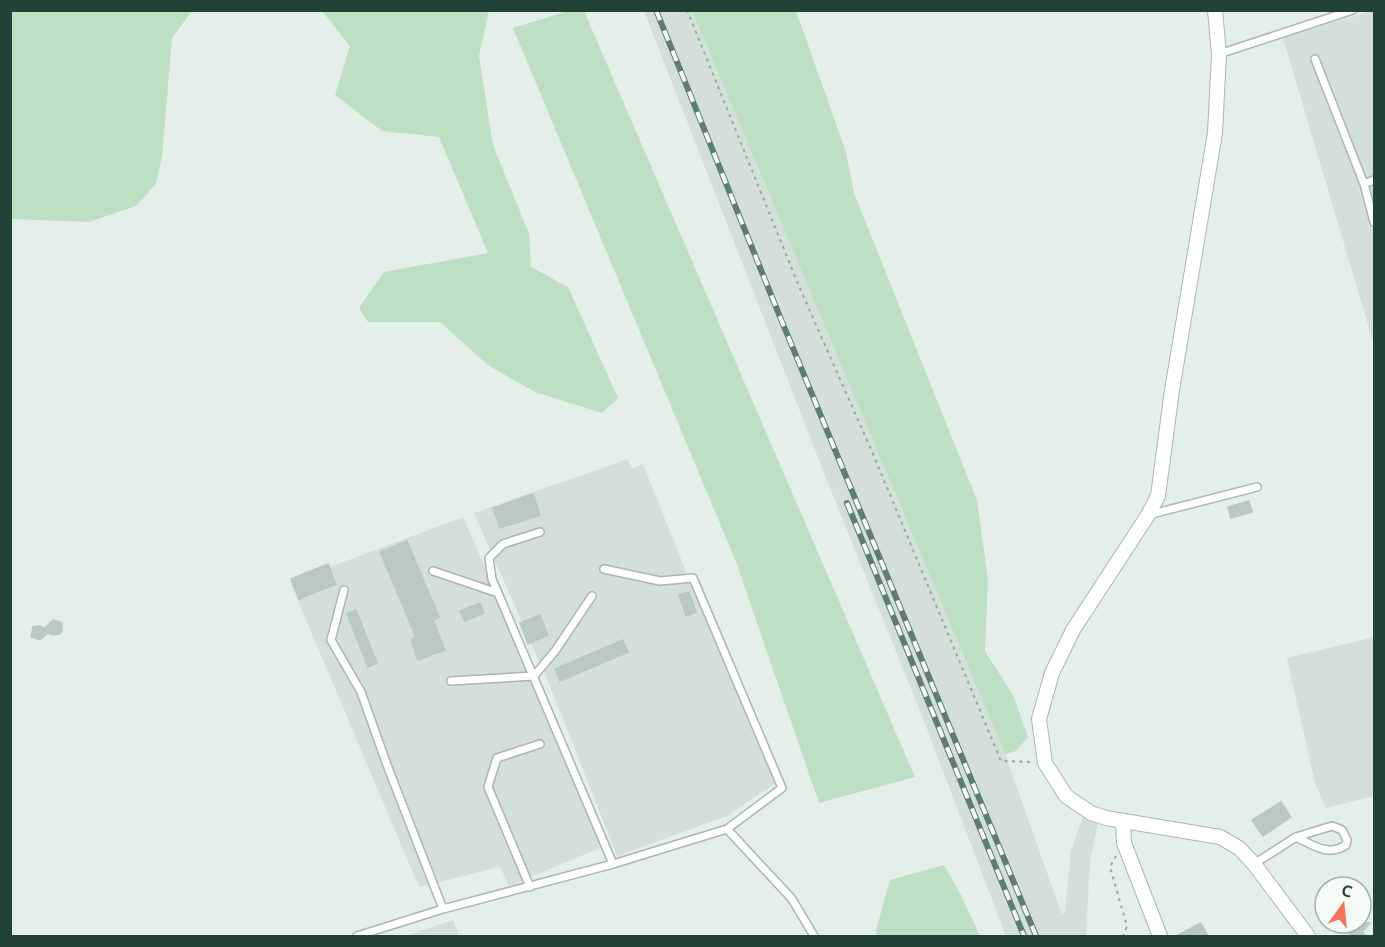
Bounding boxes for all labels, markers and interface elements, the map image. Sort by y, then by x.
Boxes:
north arrow [1313,875,1373,935]
text: С [1340,880,1354,901]

